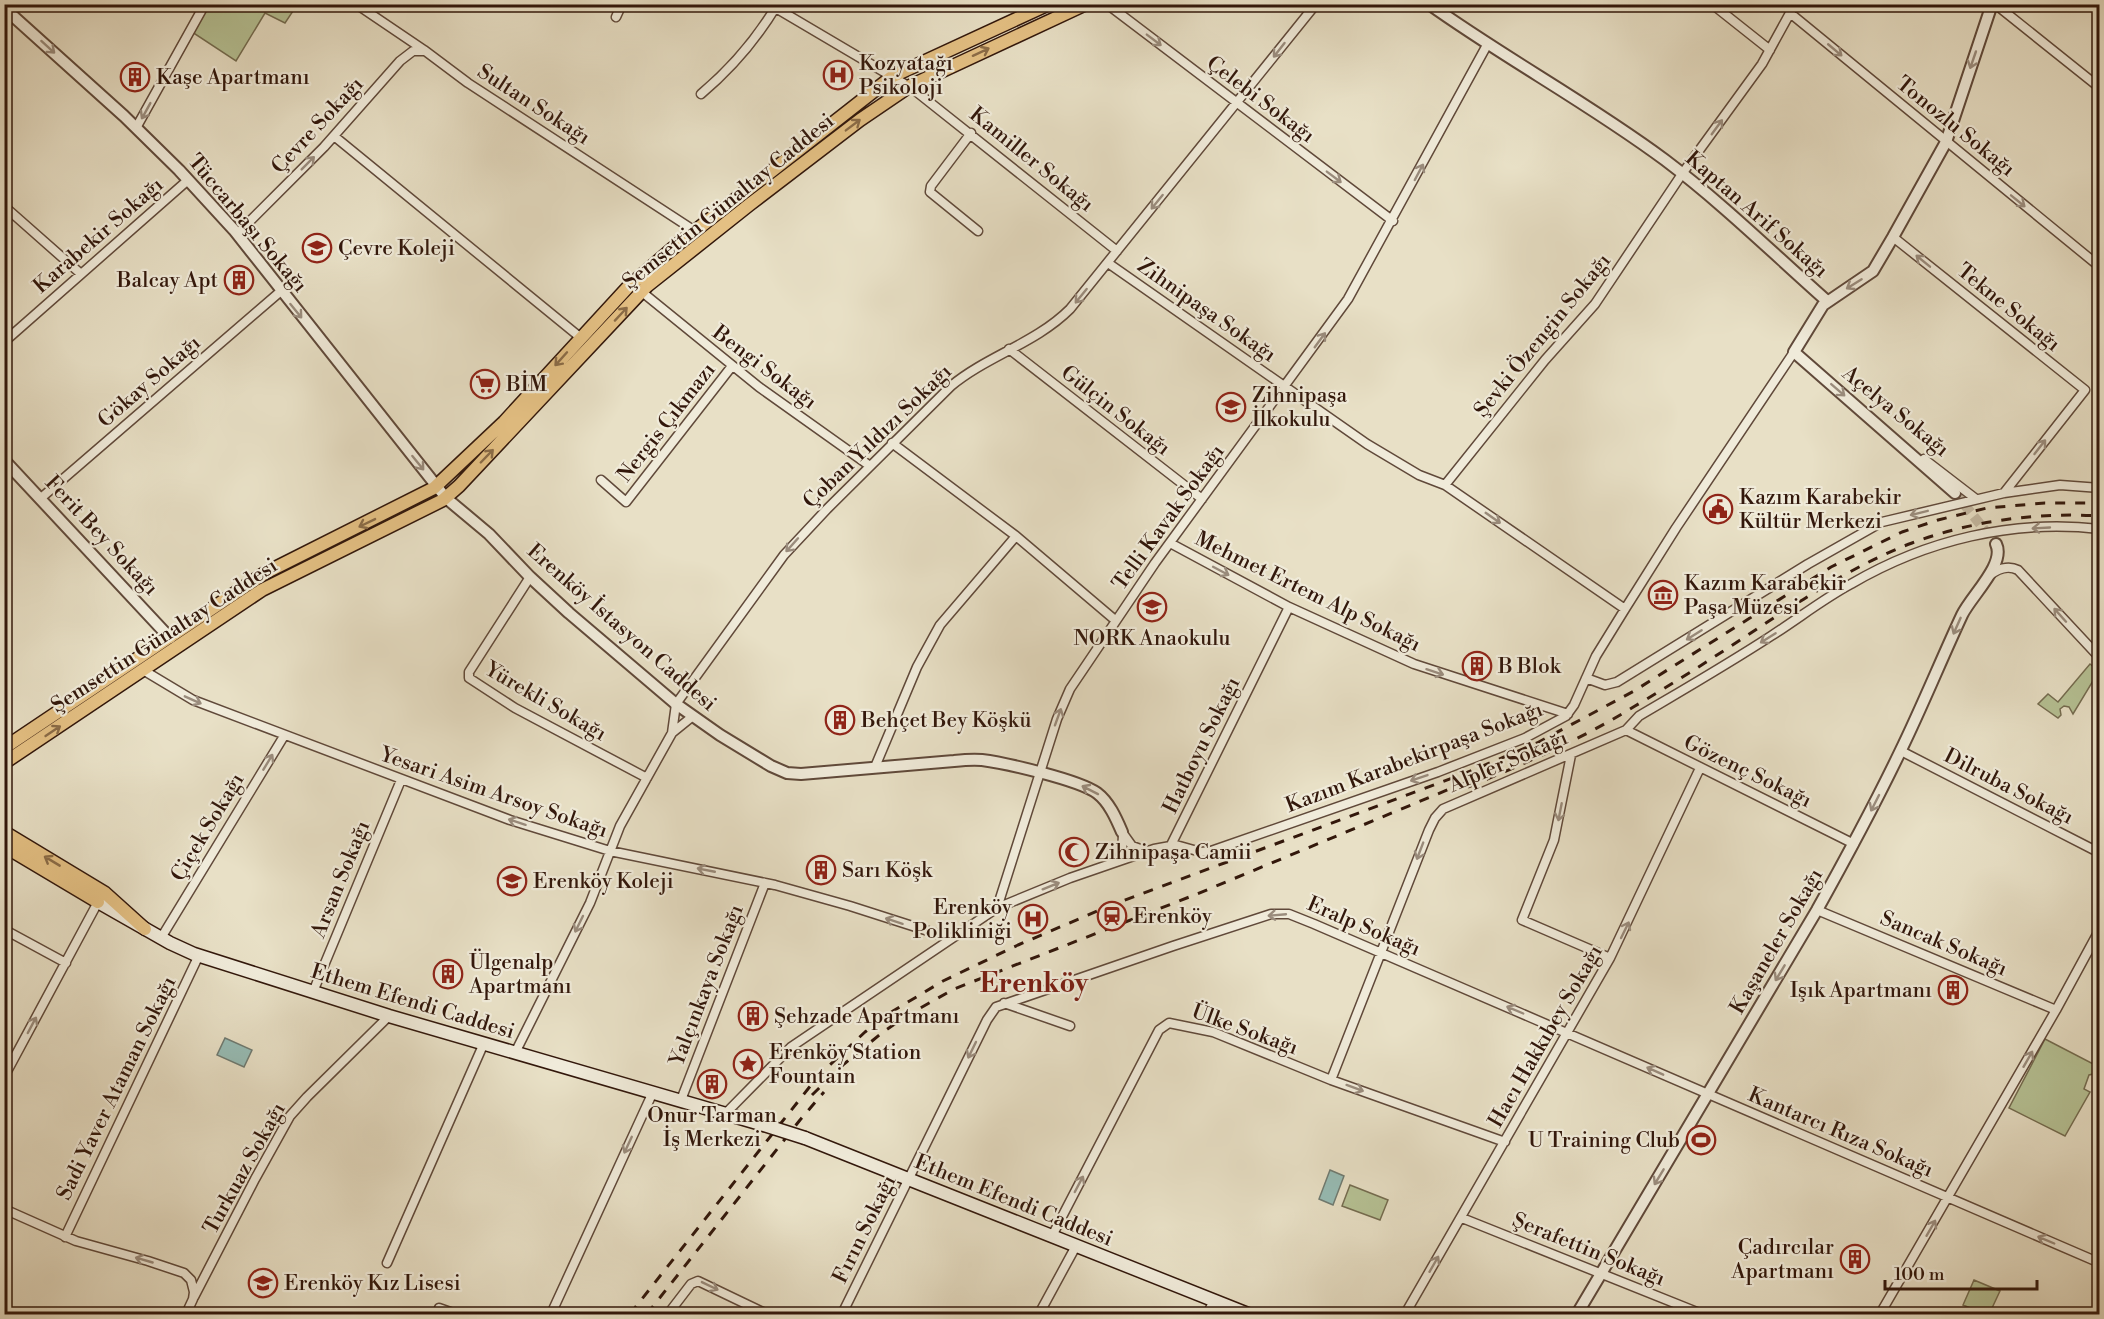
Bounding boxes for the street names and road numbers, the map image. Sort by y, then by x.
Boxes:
street label: Çelebi Sokağı [1201,51,1320,149]
street label: Sultan Sokağı [472,59,595,151]
street label: Tonozlu Sokağı [1891,71,2020,183]
street label: Çevre Sokağı [266,72,369,180]
street label: Kamiller Sokağı [964,102,1099,218]
street label: Şemsettin Günaltay Caddesi [618,108,840,295]
street label: Kaptan Arif Sokağı [1680,146,1833,284]
street label: Tüccarbaşı Sokağı [182,149,313,298]
street label: Karabekir Sokağı [28,172,169,299]
street label: Şevki Özengin Sokağı [1467,247,1617,423]
street label: Zihnipaşa Sokağı [1132,253,1281,368]
street label: Tekne Sokağı [1951,258,2065,358]
street label: Bengi Sokağı [706,320,822,416]
street label: Gökay Sokağı [93,330,206,433]
street label: Nergis Çıkmazı [612,358,722,488]
street label: Çoban Yıldızı Sokağı [798,359,958,514]
street label: Gülçin Sokağı [1055,360,1175,462]
street label: Açelya Sokağı [1836,360,1954,463]
street label: Telli Kavak Sokağı [1107,440,1231,596]
street label: Ferit Bey Sokağı [39,470,164,601]
street label: Mehmet Ertem Alp Sokağı [1190,526,1425,658]
street label: Erenköy İstasyon Caddesi [521,537,723,717]
street label: Şemsettin Günaltay Caddesi [46,553,283,719]
street label: Yürekli Sokağı [479,656,611,747]
street label: Hatboyu Sokağı [1158,673,1246,818]
street label: Kazım Karabekirpaşa Sokağı [1282,697,1547,819]
street label: Alpler Sokağı [1444,725,1572,799]
street label: Gözenç Sokağı [1679,730,1816,814]
street label: Yesari Asim Arsoy Sokağı [375,741,611,844]
street label: Dilruba Sokağı [1939,743,2078,831]
street label: Çiçek Sokağı [165,769,250,886]
street label: Arsan Sokağı [305,817,376,943]
street label: Kaşaneler Sokağı [1725,864,1829,1019]
street label: Eralp Sokağı [1303,891,1424,962]
street label: Yalçınkaya Sokağı [664,901,750,1071]
street label: Sancak Sokağı [1876,905,2011,982]
street label: Hacı Hakkıbey Sokağı [1483,941,1609,1132]
street label: Ethem Efendi Caddesi [308,959,518,1045]
street label: Sadi Yaver Ataman Sokağı [51,972,182,1205]
street label: Ülke Sokağı [1188,997,1302,1061]
street label: Kantarcı Rıza Sokağı [1744,1082,1937,1184]
street label: Turkuaz Sokağı [198,1098,292,1239]
street label: Ethem Efendi Caddesi [911,1149,1117,1253]
street label: Fırın Sokağı [827,1171,902,1288]
street label: Şerafettin Sokağı [1508,1207,1669,1292]

